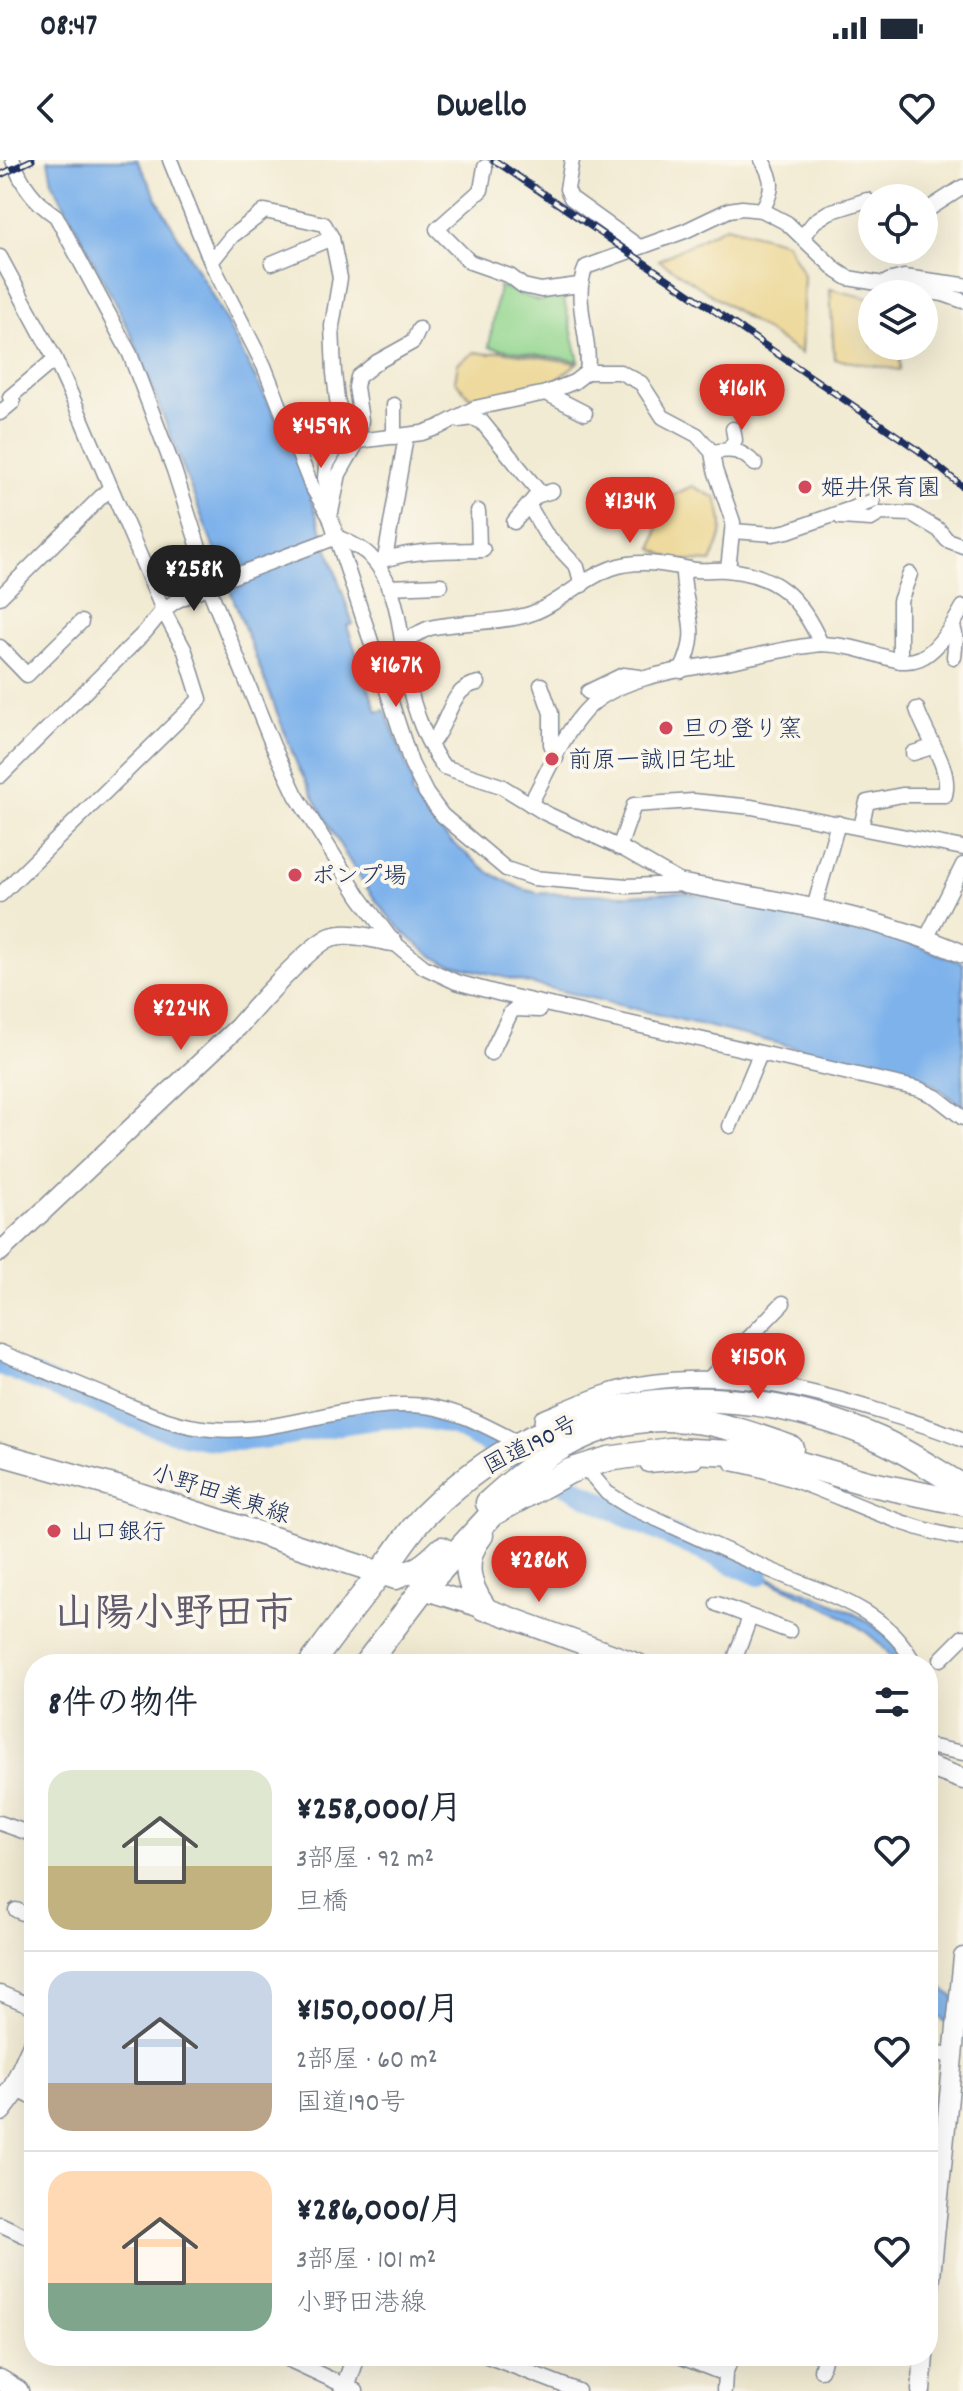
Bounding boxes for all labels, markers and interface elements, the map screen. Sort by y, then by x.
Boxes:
text: 08:47 [40,7,97,50]
text: Dwello [436,82,527,134]
icon: back [24,86,68,130]
icon: heart [895,86,939,130]
map controls [858,184,938,360]
button: locate [858,184,938,264]
button: layers [858,280,938,360]
pin: ¥161K [686,364,798,432]
text: ¥161K [718,371,766,408]
pin: ¥459K [265,402,377,470]
text: ¥459K [291,409,351,446]
place label: 姫井保育園 [821,473,941,507]
pin: ¥134K [574,477,686,545]
marker: 姫井保育園 [796,478,814,496]
text: ¥134K [604,484,656,521]
pin: ¥258K [138,545,250,613]
text: ¥258K [165,552,223,589]
pin: ¥167K [340,641,452,709]
text: ¥167K [370,648,423,685]
place label: 旦の登り窯 [682,714,802,748]
marker: 旦の登り窯 [657,719,675,737]
place label: 前原一誠旧宅址 [568,745,736,779]
marker: 前原一誠旧宅址 [543,750,561,768]
place label: ポンプ場 [311,861,407,895]
marker: ポンプ場 [286,866,304,884]
pin: ¥224K [125,984,237,1052]
text: ¥224K [152,991,210,1028]
pin: ¥150K [702,1333,814,1401]
text: ¥150K [730,1340,786,1377]
street label: 国道190号 [479,1409,584,1485]
street label: 小野田美東線 [146,1457,294,1534]
place label: 山口銀行 [70,1517,166,1551]
marker: 山口銀行 [45,1522,63,1540]
pin: ¥286K [483,1536,595,1604]
text: ¥286K [509,1543,569,1580]
district label: 山陽小野田市 [54,1589,294,1646]
icon: filters [870,1680,914,1724]
text: 8件の物件 [48,1682,198,1731]
text: ¥258,000/月 [296,1787,462,1836]
icon: home [112,1802,208,1898]
icon: heart [870,1828,914,1872]
text: 3部屋 · 92 m² [296,1842,434,1879]
text: 旦橋 [296,1885,348,1922]
text: ¥150,000/月 [296,1988,460,2037]
icon: home [112,2003,208,2099]
icon: heart [870,2029,914,2073]
text: 2部屋 · 60 m² [296,2043,437,2080]
text: 国道190号 [296,2086,406,2123]
text: ¥286,000/月 [296,2188,463,2237]
icon: home [112,2203,208,2299]
icon: heart [870,2229,914,2273]
text: 3部屋 · 101 m² [296,2243,436,2280]
text: 小野田港線 [296,2286,426,2323]

